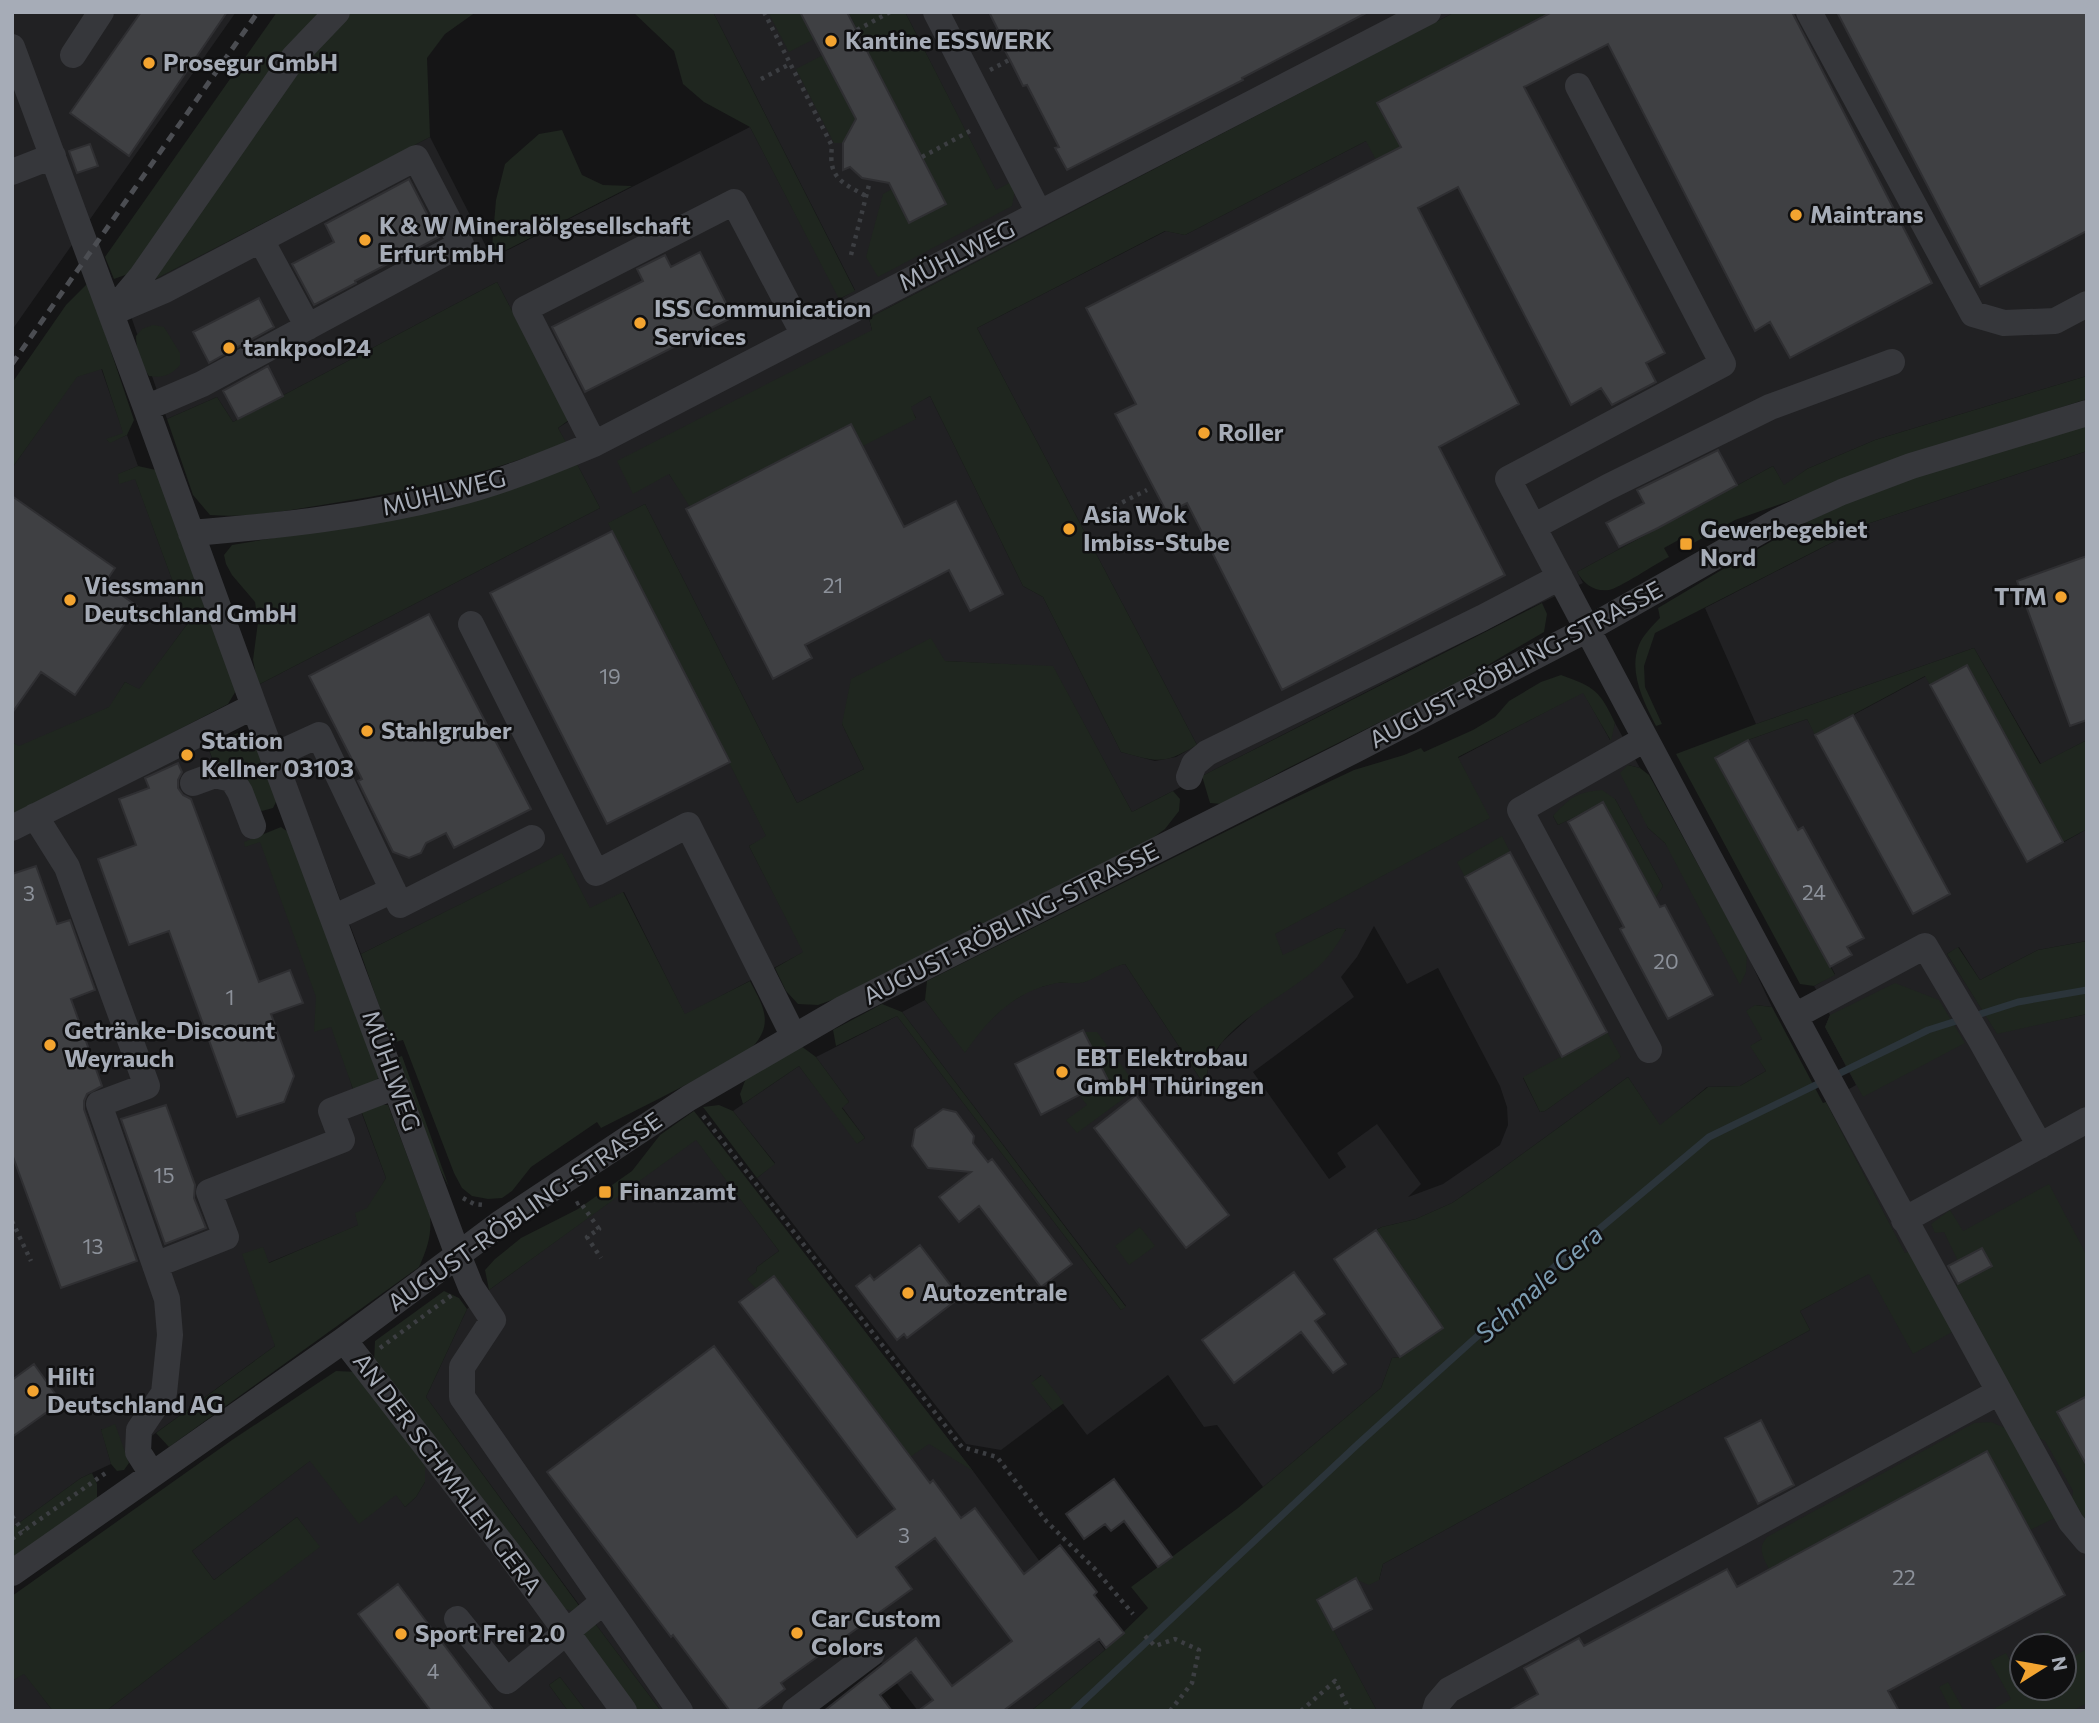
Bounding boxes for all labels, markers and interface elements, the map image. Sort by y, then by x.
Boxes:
place label: Kantine ESSWERK [845,25,1052,54]
marker: Kantine ESSWERK [823,33,839,49]
place label: Prosegur GmbH [163,47,338,76]
marker: Prosegur GmbH [141,55,157,71]
place label: Maintrans [1810,199,1924,228]
marker: Maintrans [1788,207,1804,223]
place label: K & W Mineralölgesellschaft Erfurt mbH [379,210,691,267]
street label: MÜHLWEG [893,213,1019,296]
marker: K & W Mineralölgesellschaft Erfurt mbH [357,232,373,248]
place label: ISS Communication Services [654,293,871,350]
marker: ISS Communication Services [632,315,648,331]
place label: tankpool24 [243,332,371,361]
marker: tankpool24 [221,340,237,356]
place label: Roller [1218,417,1284,446]
marker: Roller [1196,425,1212,441]
street label: MÜHLWEG [379,462,508,521]
place label: Asia Wok Imbiss-Stube [1083,499,1230,556]
place label: Gewerbegebiet Nord [1700,514,1868,571]
marker: Asia Wok Imbiss-Stube [1061,521,1077,537]
marker: Gewerbegebiet Nord [1678,536,1694,552]
place label: Viessmann Deutschland GmbH [84,570,297,627]
house number: 21 [823,572,843,597]
street label: AUGUST-RÖBLING-STRASSE [1364,574,1667,753]
place label: TTM [1994,581,2047,610]
marker: TTM [2053,589,2069,605]
marker: Viessmann Deutschland GmbH [62,592,78,608]
house number: 19 [599,663,621,688]
place label: Stahlgruber [381,715,512,744]
marker: Stahlgruber [359,723,375,739]
place label: Station Kellner 03103 [201,725,354,782]
marker: Station Kellner 03103 [179,747,195,763]
street label: AUGUST-RÖBLING-STRASSE [858,835,1163,1010]
house number: 24 [1802,879,1826,904]
house number: 3 [23,880,35,905]
house number: 20 [1653,948,1679,973]
house number: 1 [226,984,234,1009]
street label: MÜHLWEG [357,1006,428,1135]
place label: Getränke-Discount Weyrauch [64,1015,275,1072]
marker: Getränke-Discount Weyrauch [42,1037,58,1053]
place label: EBT Elektrobau GmbH Thüringen [1076,1042,1264,1099]
marker: EBT Elektrobau GmbH Thüringen [1054,1064,1070,1080]
street label: AUGUST-RÖBLING-STRASSE [382,1105,667,1317]
house number: 15 [153,1162,175,1187]
place label: Finanzamt [619,1176,736,1205]
marker: Finanzamt [597,1184,613,1200]
water label: Schmale Gera [1468,1217,1608,1348]
house number: 13 [83,1233,103,1258]
place label: Autozentrale [922,1277,1067,1306]
marker: Autozentrale [900,1285,916,1301]
street label: AN DER SCHMALEN GERA [348,1347,549,1600]
place label: Hilti Deutschland AG [47,1361,224,1418]
marker: Hilti Deutschland AG [25,1383,41,1399]
house number: 3 [898,1522,910,1547]
house number: 22 [1892,1564,1916,1589]
place label: Car Custom Colors [811,1603,941,1660]
place label: Sport Frei 2.0 [415,1618,565,1647]
marker: Car Custom Colors [789,1625,805,1641]
marker: Sport Frei 2.0 [393,1626,409,1642]
north arrow [2008,1632,2078,1702]
text: N [2048,1654,2073,1673]
house number: 4 [427,1658,440,1683]

